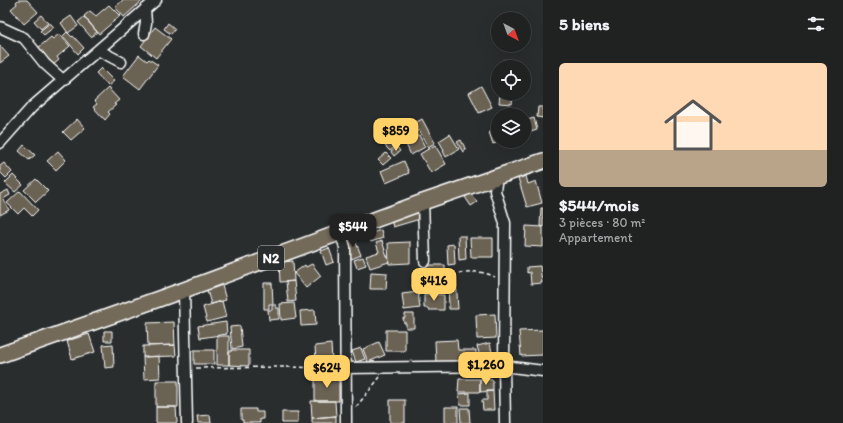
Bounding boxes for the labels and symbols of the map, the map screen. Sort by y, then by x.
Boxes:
north arrow [491,12,531,52]
pin: $859 [372,118,420,152]
pin: $544 [329,214,377,248]
road number: N2 [258,246,284,270]
pin: $416 [410,268,458,302]
pin: $1,260 [453,352,519,386]
pin: $624 [303,355,351,389]

